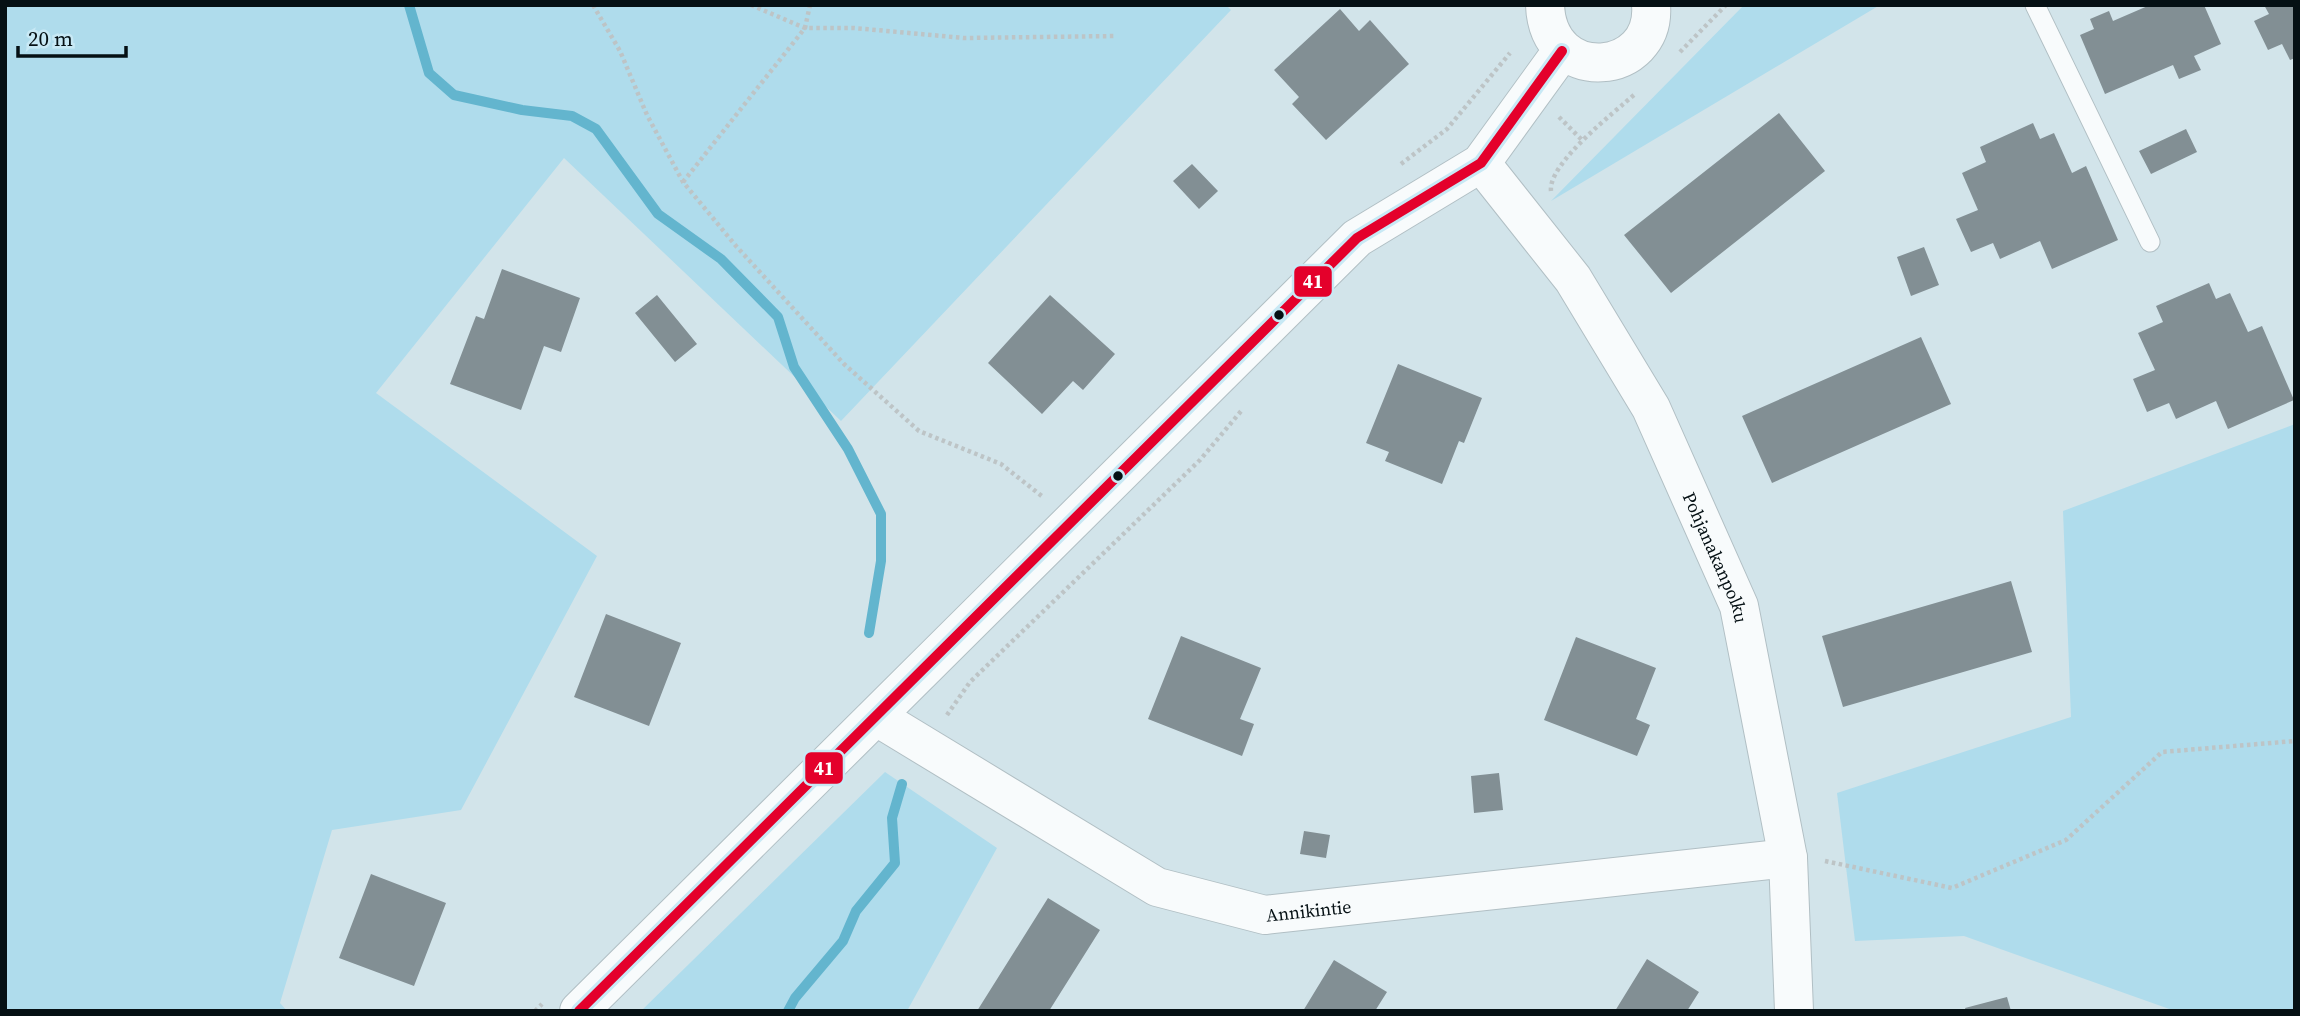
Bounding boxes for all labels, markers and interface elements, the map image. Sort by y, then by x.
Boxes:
scale bar [18,14,126,58]
text: 20 m [28,24,73,53]
line badge: 41 [1293,265,1333,298]
text: 41 [1303,268,1323,294]
unlabelled marker [1272,308,1286,322]
unlabelled marker [1111,469,1125,483]
street label: Pohjanakanpolku [1677,488,1754,625]
line badge: 41 [804,751,844,785]
text: 41 [814,755,834,781]
street label: Annikintie [1265,893,1353,927]

